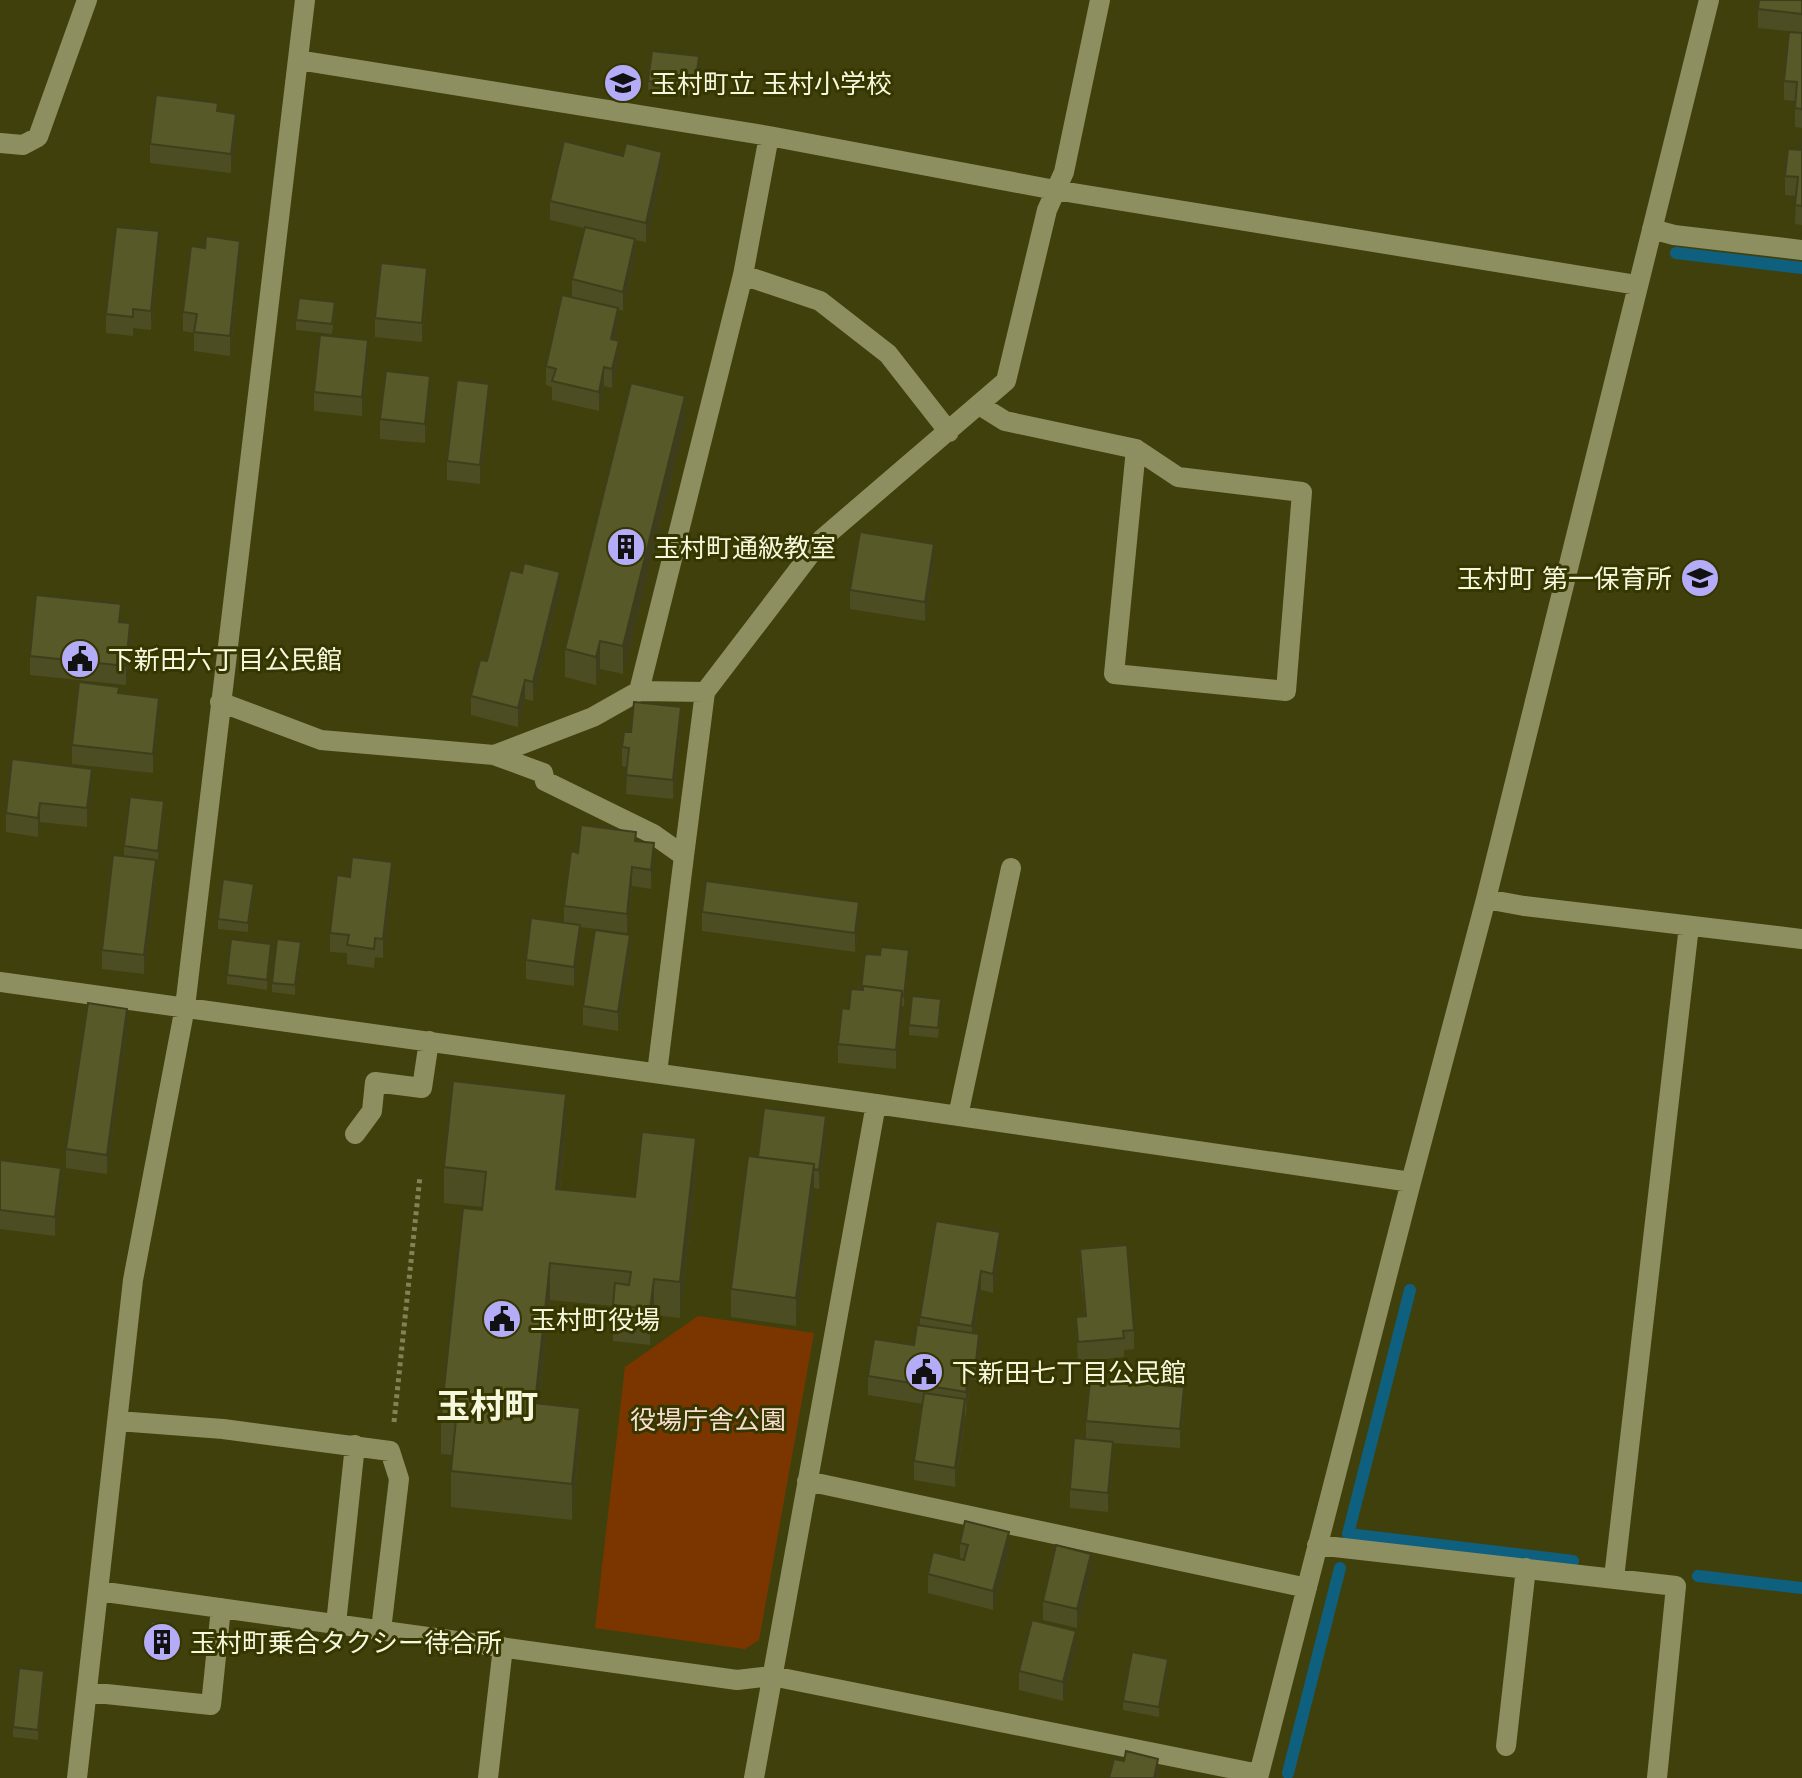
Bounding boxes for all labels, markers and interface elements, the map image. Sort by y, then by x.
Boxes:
school or university icon: 玉村町立 玉村小学校 [602,62,644,104]
place label: 玉村町立 玉村小学校 [651,67,892,100]
building icon: 玉村町通級教室 [605,526,647,568]
place label: 玉村町通級教室 [654,531,836,564]
school or university icon: 玉村町 第一保育所 [1679,557,1721,599]
place label: 玉村町 第一保育所 [1457,562,1672,595]
public building icon: 下新田六丁目公民館 [59,638,101,680]
place label: 下新田六丁目公民館 [108,643,342,676]
public building icon: 玉村町役場 [481,1298,523,1340]
place label: 玉村町役場 [530,1303,660,1336]
public building icon: 下新田七丁目公民館 [903,1351,945,1393]
place label: 下新田七丁目公民館 [952,1356,1186,1389]
district label: 玉村町 [436,1383,538,1427]
park label: 役場庁舎公園 [630,1403,786,1436]
building icon: 玉村町乗合タクシー待合所 [141,1621,183,1663]
place label: 玉村町乗合タクシー待合所 [190,1626,502,1659]

